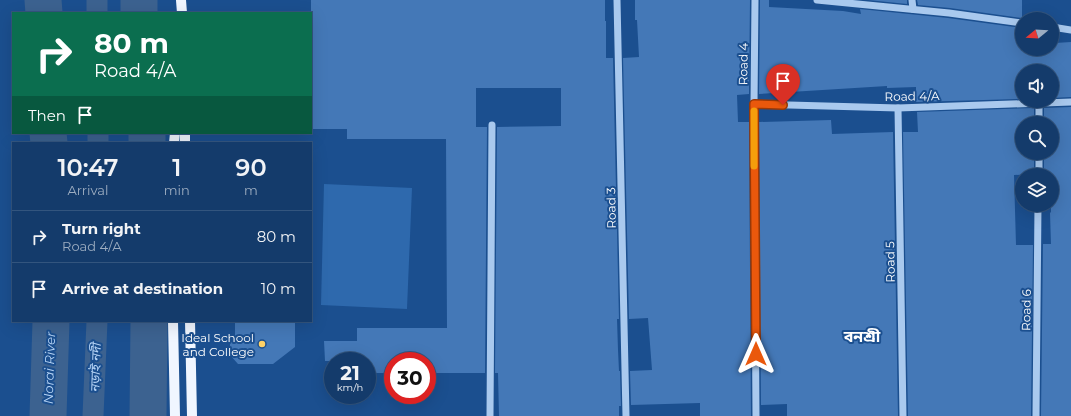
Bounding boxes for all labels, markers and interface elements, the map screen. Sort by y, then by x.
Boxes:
north arrow [1015,12,1059,56]
map controls [1015,12,1059,212]
text: 80 m [94,26,169,60]
icon: right [28,28,80,80]
street label: Road 4 [735,43,751,85]
text: Road 4/A [94,60,176,82]
pin [766,64,800,105]
button: sound [1015,64,1059,108]
icon: arrive [772,70,794,92]
street label: Road 4/A [884,88,940,104]
icon: arrive [74,104,96,126]
text: Then [28,106,66,125]
button: search [1015,116,1059,160]
text: 10:47 [57,153,118,182]
text: 1 [172,153,181,182]
text: 90 [235,153,267,182]
button: layers [1015,168,1059,212]
text: Arrival [67,182,108,198]
text: min [164,182,190,198]
text: m [244,182,258,198]
street label: Road 3 [603,187,619,229]
text: Turn right [62,219,141,238]
icon: right [28,226,50,248]
text: 80 m [257,227,296,246]
text: Road 4/A [62,238,122,254]
street label: Road 5 [882,241,898,283]
icon: arrive [28,278,50,300]
text: Arrive at destination [62,279,223,298]
text: 10 m [261,279,296,298]
street label: Road 6 [1018,289,1034,331]
district label: বনশ্রী [843,327,881,346]
place label: Ideal School and College [181,330,254,359]
water label: Norai River [40,331,58,404]
position arrow [735,333,777,375]
marker: Ideal School and College [257,339,267,349]
water label: নড়াই নদী [86,341,104,393]
speed limit sign: 30 [384,352,436,404]
text: 21 [340,361,360,385]
text: km/h [337,381,363,394]

